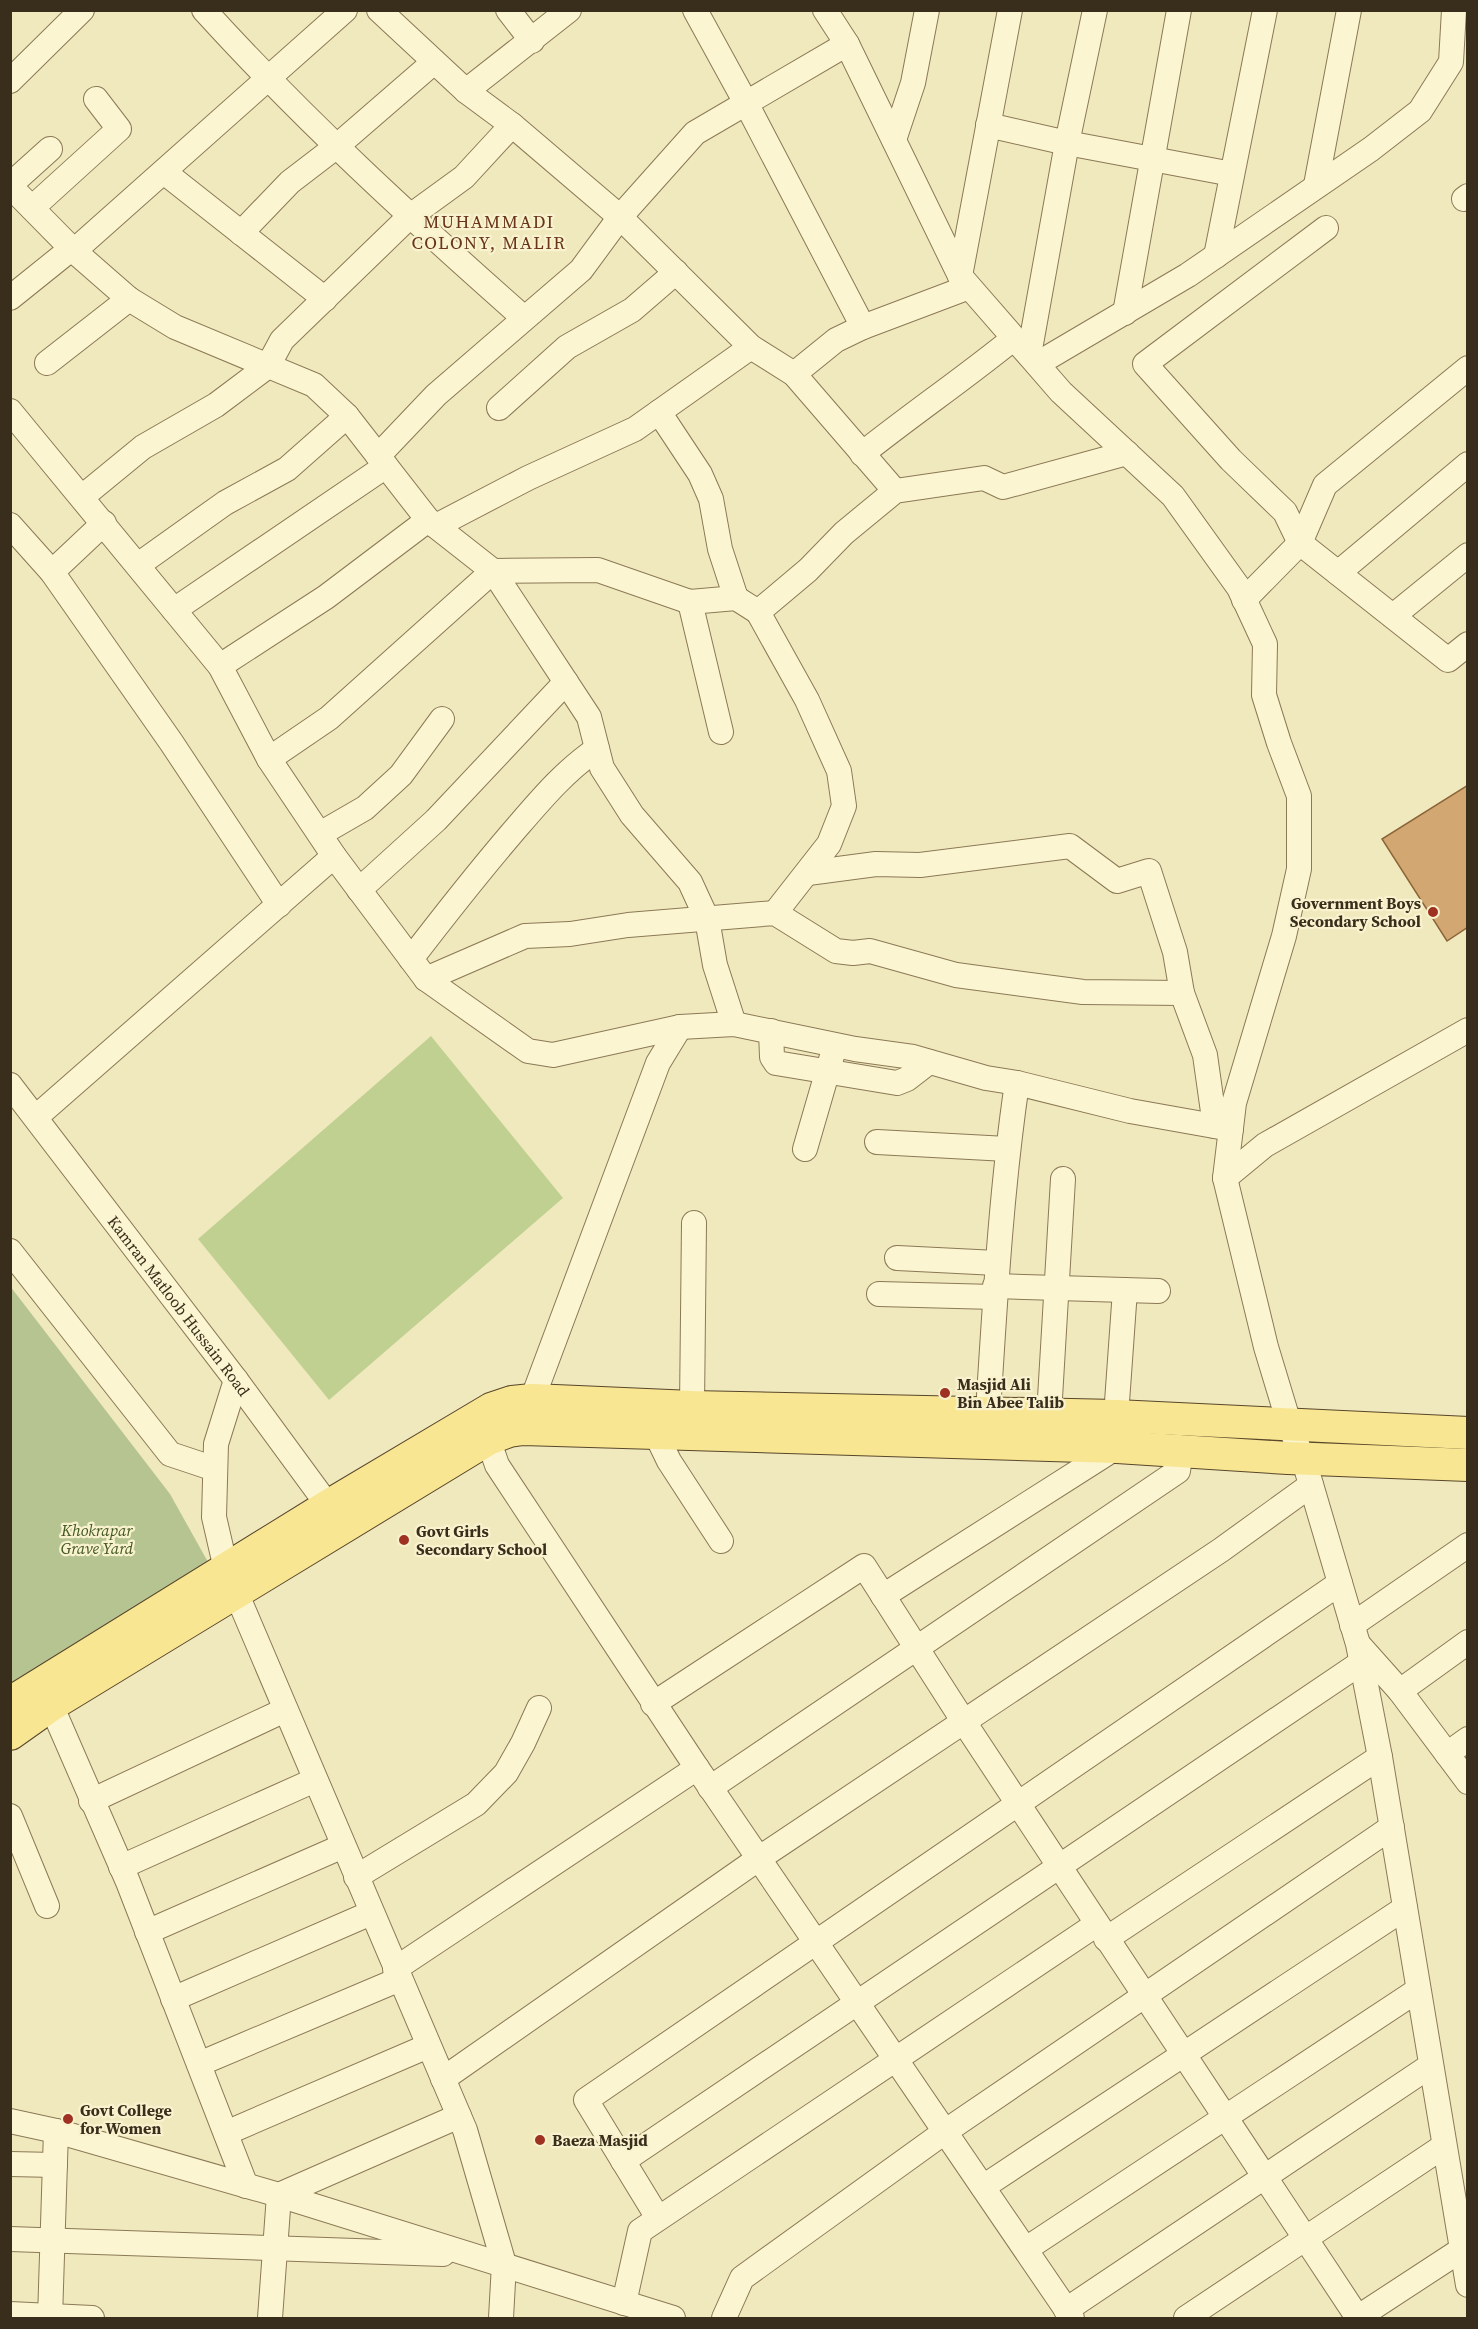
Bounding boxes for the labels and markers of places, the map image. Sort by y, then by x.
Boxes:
place label: Government Boys Secondary School [1290,892,1421,932]
marker: Government Boys Secondary School [1426,905,1440,919]
place label: Masjid Ali Bin Abee Talib [957,1373,1064,1413]
marker: Masjid Ali Bin Abee Talib [938,1386,952,1400]
place label: Govt Girls Secondary School [416,1520,547,1560]
marker: Govt Girls Secondary School [397,1533,411,1547]
place label: Govt College for Women [80,2099,172,2139]
marker: Govt College for Women [61,2112,75,2126]
place label: Baeza Masjid [552,2129,648,2151]
marker: Baeza Masjid [533,2133,547,2147]

